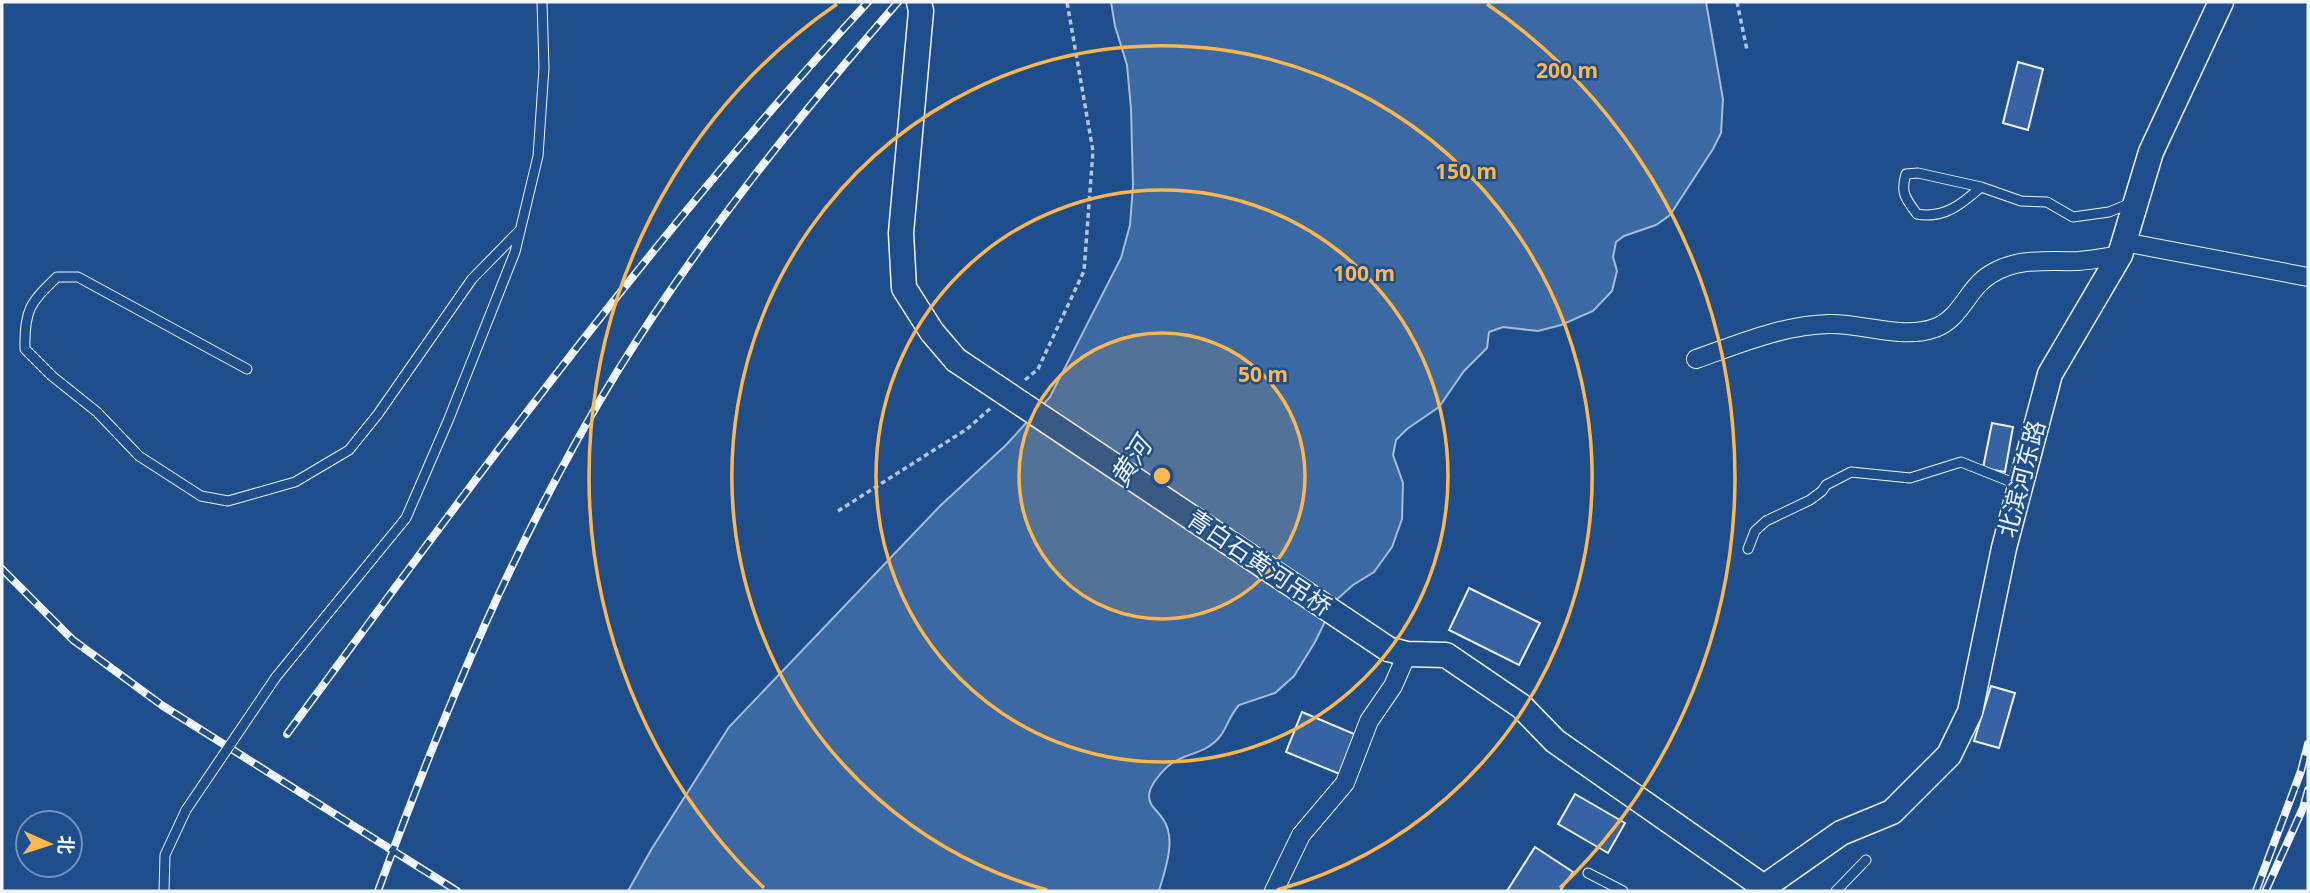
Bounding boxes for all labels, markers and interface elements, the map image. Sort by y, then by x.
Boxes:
text: 200 m [1536,56,1598,84]
text: 150 m [1435,157,1497,185]
text: 100 m [1333,259,1395,287]
text: 50 m [1238,360,1288,388]
street label: 北滨河东路 [1989,416,2052,541]
water label: 黄河 [1101,426,1162,493]
centre of rings [1150,464,1174,488]
street label: 青白石黄河吊桥 [1181,501,1339,622]
north arrow [14,809,84,879]
text: 北 [52,835,79,855]

